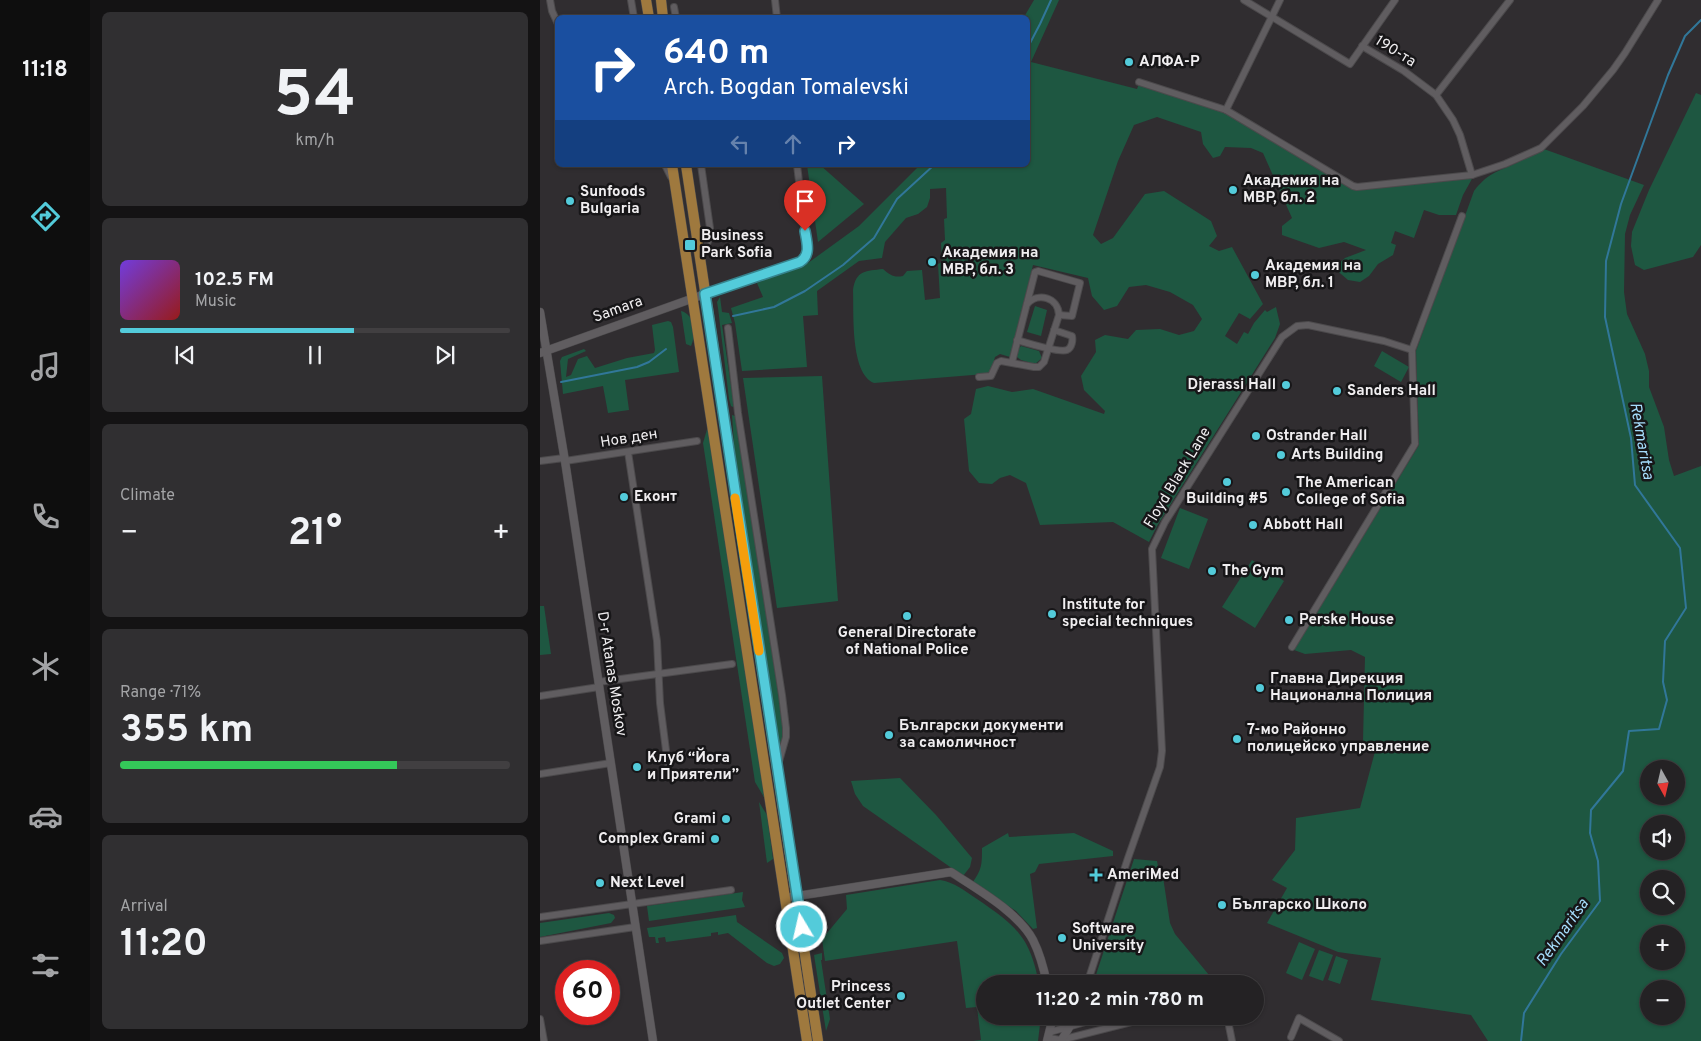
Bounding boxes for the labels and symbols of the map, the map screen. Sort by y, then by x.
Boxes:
street label: 190-та [1371,32,1419,72]
place label: АЛФА-Р [1139,53,1200,72]
marker: АЛФА-Р [1123,56,1135,68]
place label: Академия на МВР, бл. 2 [1243,172,1339,208]
pin [784,180,826,231]
place label: Sunfoods Bulgaria [580,183,645,219]
marker: Академия на МВР, бл. 2 [1227,184,1239,196]
marker: Sunfoods Bulgaria [564,195,576,207]
place label: Business Park Sofia [701,227,772,263]
marker: Business Park Sofia [683,238,697,252]
place label: Академия на МВР, бл. 3 [942,244,1038,280]
marker: Академия на МВР, бл. 3 [926,256,938,268]
place label: Академия на МВР, бл. 1 [1265,257,1361,293]
marker: Академия на МВР, бл. 1 [1249,269,1261,281]
street label: Samara [591,292,645,328]
place label: Djerassi Hall [1188,376,1276,395]
marker: Djerassi Hall [1280,379,1292,391]
place label: Sanders Hall [1347,382,1436,401]
marker: Sanders Hall [1331,385,1343,397]
water label: Rekmaritsa [1624,401,1658,482]
street label: Floyd Black Lane [1140,424,1216,532]
street label: Нов ден [599,425,659,453]
place label: Ostrander Hall [1266,427,1367,446]
marker: Ostrander Hall [1250,430,1262,442]
place label: Arts Building [1291,446,1383,465]
marker: Arts Building [1275,449,1287,461]
place label: The American College of Sofia [1296,474,1405,510]
marker: Building #5 [1221,476,1233,488]
marker: The American College of Sofia [1280,486,1292,498]
place label: Еконт [634,488,677,507]
place label: Building #5 [1186,490,1268,509]
marker: Еконт [618,491,630,503]
place label: Abbott Hall [1263,516,1343,535]
marker: Abbott Hall [1247,519,1259,531]
place label: The Gym [1222,562,1284,581]
marker: The Gym [1206,565,1218,577]
place label: Institute for special techniques [1062,596,1193,632]
marker: Institute for special techniques [1046,608,1058,620]
street label: D-r Atanas Moskov [592,610,630,738]
marker: General Directorate of National Police [901,610,913,622]
place label: Perske House [1299,611,1394,630]
marker: Perske House [1283,614,1295,626]
place label: General Directorate of National Police [838,624,976,660]
place label: Главна Дирекция Национална Полиция [1270,670,1432,706]
marker: Главна Дирекция Национална Полиция [1254,682,1266,694]
place label: Български документи за самоличност [899,717,1064,753]
place label: 7-мо Районно полицейско управление [1247,721,1429,757]
marker: Български документи за самоличност [883,729,895,741]
marker: 7-мо Районно полицейско управление [1231,733,1243,745]
place label: Клуб “Йога и Приятели” [647,747,739,785]
north arrow [1640,760,1685,805]
marker: Клуб “Йога и Приятели” [631,761,643,773]
place label: Grami [674,810,716,829]
marker: Grami [720,813,732,825]
place label: Complex Grami [598,830,705,849]
marker: Complex Grami [709,833,721,845]
place label: AmeriMed [1107,866,1179,885]
marker: AmeriMed [1089,868,1103,882]
place label: Next Level [610,874,684,893]
marker: Next Level [594,877,606,889]
water label: Rekmaritsa [1532,895,1594,971]
place label: Българско Школо [1232,896,1367,915]
marker: Българско Школо [1216,899,1228,911]
position arrow [775,900,827,952]
place label: Software University [1072,920,1145,956]
marker: Software University [1056,932,1068,944]
speed limit sign: 60 [555,960,620,1025]
place label: Princess Outlet Center [796,978,892,1014]
marker: Princess Outlet Center [895,990,907,1002]

